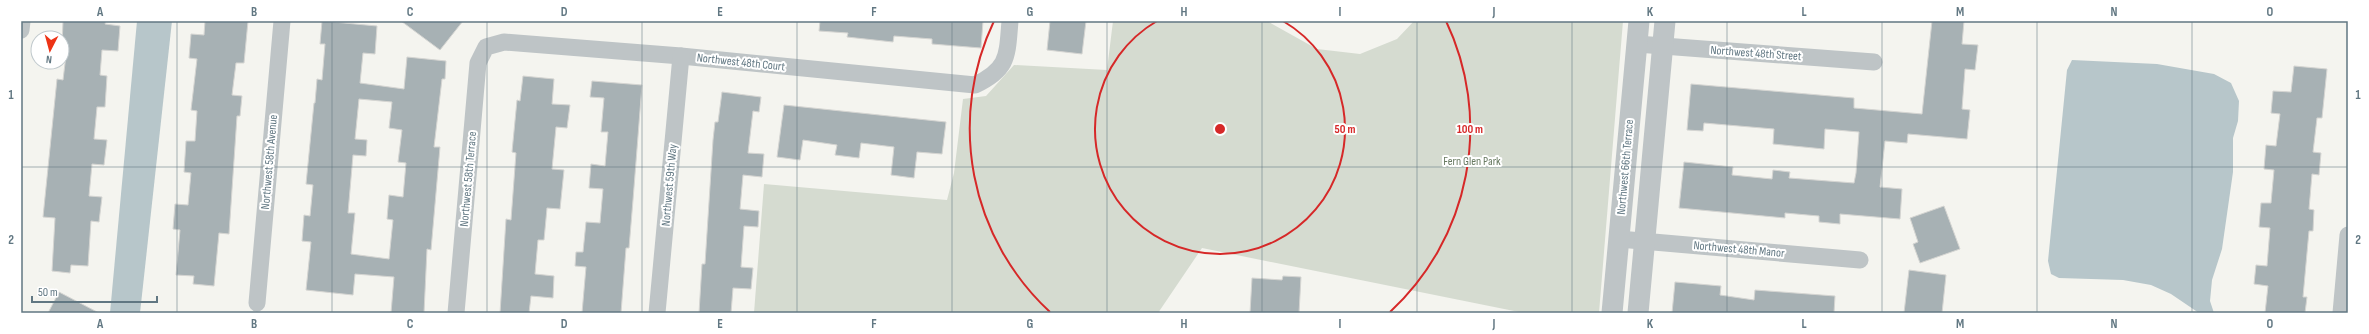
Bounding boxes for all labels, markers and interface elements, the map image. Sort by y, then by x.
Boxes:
text: A [96,4,104,20]
text: B [251,4,257,20]
text: C [407,4,414,20]
text: D [561,4,568,20]
text: E [717,4,723,20]
text: F [871,4,877,20]
text: G [1027,4,1034,20]
text: H [1181,4,1188,20]
text: I [1339,4,1342,20]
text: J [1492,4,1496,20]
text: K [1647,4,1654,20]
text: L [1801,4,1807,20]
text: M [1956,4,1964,20]
text: N [2111,4,2118,20]
text: O [2267,4,2274,20]
north arrow [30,30,70,70]
street label: Northwest 48th Street [1710,43,1802,64]
street label: Northwest 48th Court [696,50,786,75]
text: N [45,53,53,66]
text: 1 [8,87,14,103]
text: 1 [2355,87,2361,103]
street label: Northwest 58th Avenue [258,114,281,210]
street label: Northwest 66th Terrace [1614,118,1637,215]
centre of rings [1213,122,1227,136]
text: 50 m [1335,122,1355,137]
text: 100 m [1457,122,1483,137]
street label: Northwest 58th Terrace [457,131,480,227]
street label: Northwest 59th Way [658,143,681,227]
park label: Fern Glen Park [1443,154,1501,169]
text: 2 [8,232,14,248]
text: 2 [2355,232,2361,248]
street label: Northwest 48th Manor [1693,238,1786,261]
scale bar [32,278,157,304]
text: 50 m [38,285,58,300]
text: A [96,316,104,332]
text: B [251,316,257,332]
text: C [407,316,414,332]
text: D [561,316,568,332]
text: E [717,316,723,332]
text: F [871,316,877,332]
text: G [1027,316,1034,332]
text: H [1181,316,1188,332]
text: I [1339,316,1342,332]
text: J [1492,316,1496,332]
text: K [1647,316,1654,332]
text: L [1801,316,1807,332]
text: M [1956,316,1964,332]
text: N [2111,316,2118,332]
text: O [2267,316,2274,332]

